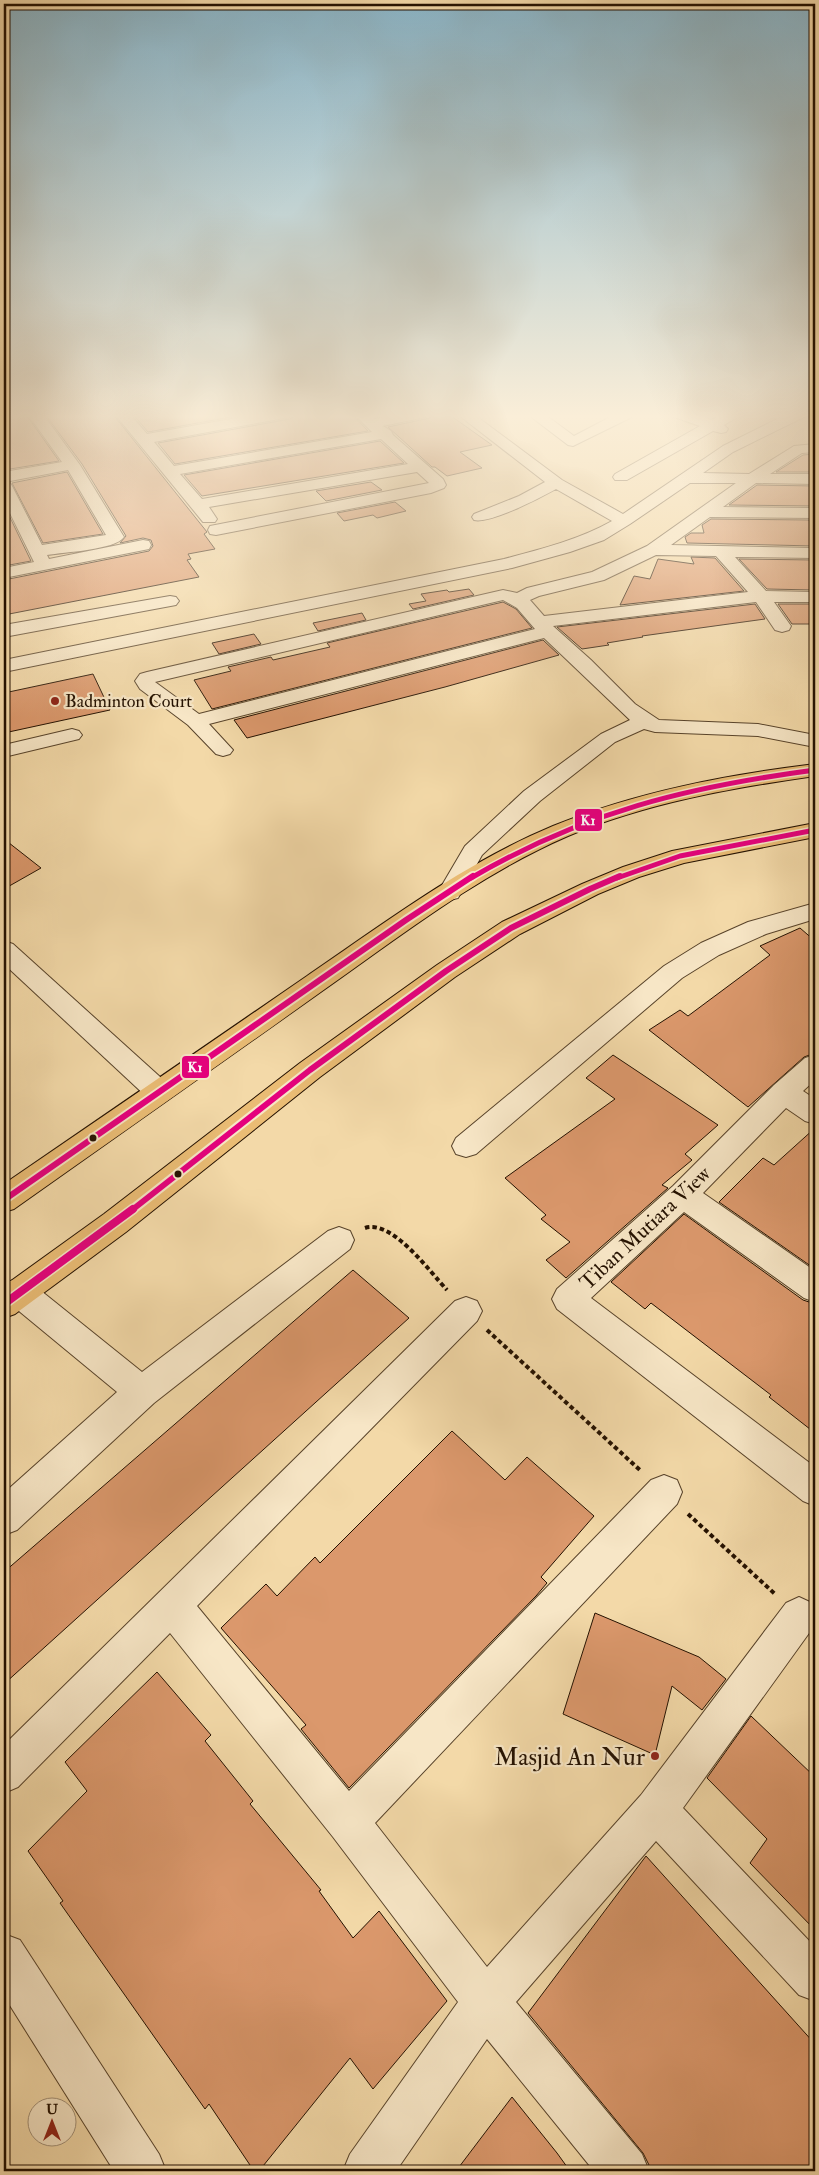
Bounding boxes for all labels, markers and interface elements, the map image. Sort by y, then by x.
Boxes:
place label: Badminton Court [65,690,192,713]
marker: Badminton Court [49,695,61,707]
line badge: K1 [574,808,603,832]
text: K1 [581,812,595,829]
line badge: K1 [181,1055,210,1079]
text: K1 [188,1059,202,1076]
unlabelled marker [88,1133,98,1143]
street label: Tiban Mutiara View [574,1160,717,1296]
unlabelled marker [173,1169,183,1179]
place label: Masjid An Nur [494,1742,646,1773]
marker: Masjid An Nur [649,1750,661,1762]
north arrow [28,2098,78,2148]
text: U [46,2101,58,2118]

